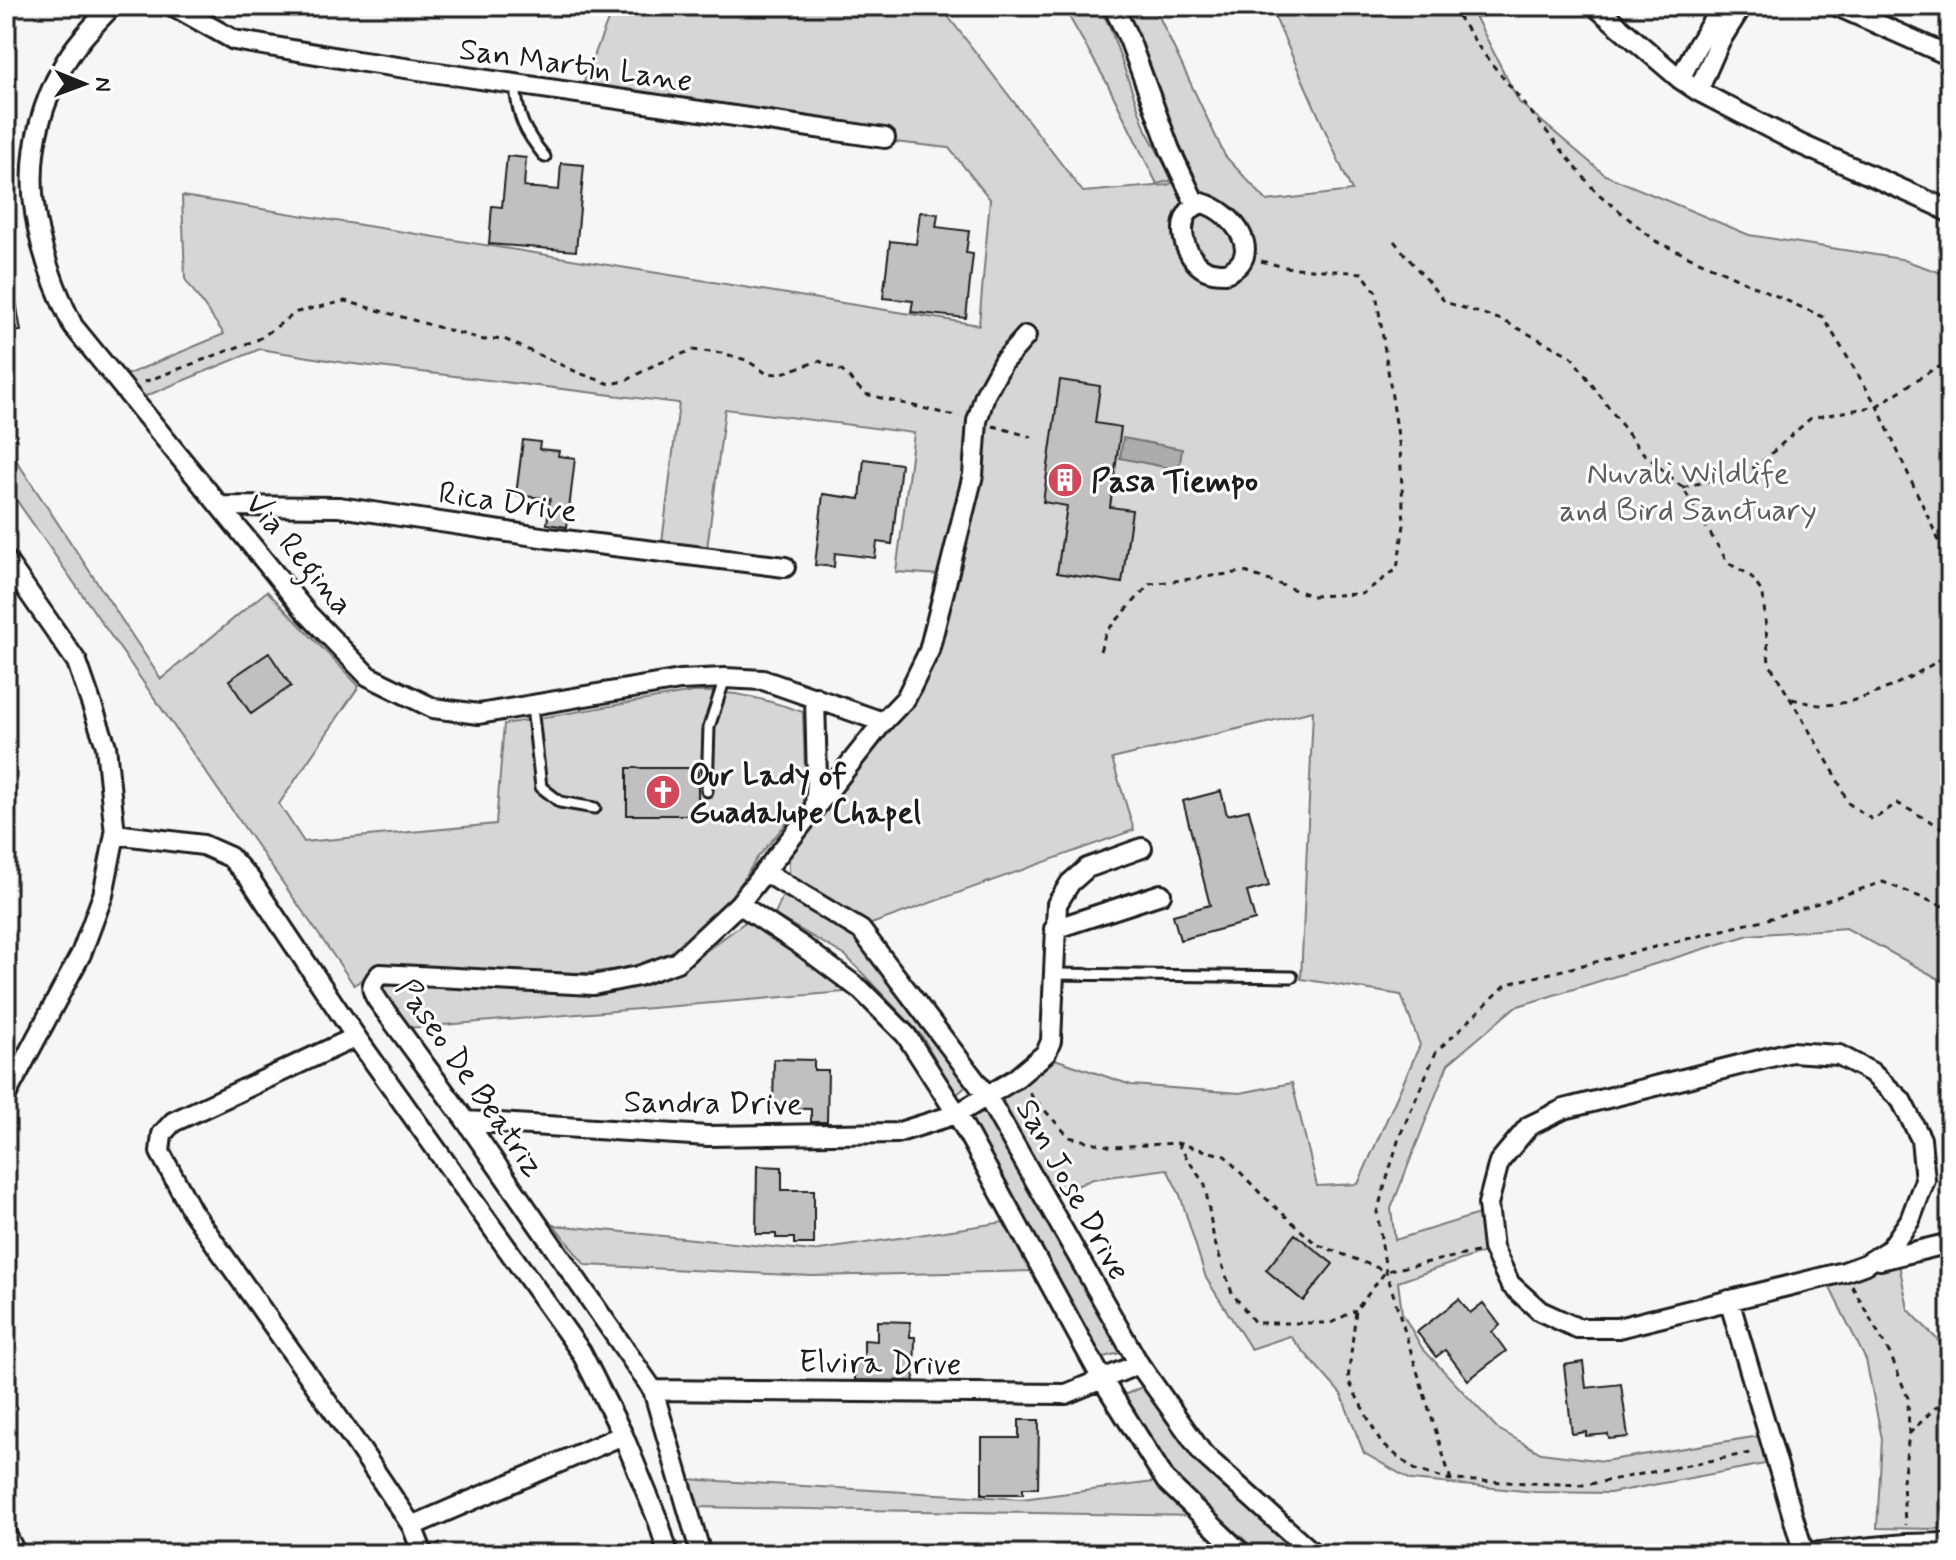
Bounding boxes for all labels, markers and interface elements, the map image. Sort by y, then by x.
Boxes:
street label: San Martin Lane [457,29,695,103]
north arrow [44,44,124,124]
text: N [88,77,116,92]
park label: Nuvali Wildlife and Bird Sanctuary [1559,453,1817,532]
building icon: Pasa Tiempo [1046,461,1084,499]
place label: Pasa Tiempo [1091,461,1258,503]
street label: Rica Drive [436,472,580,533]
street label: Via Regina [233,484,362,626]
place label: Our Lady of Guadalupe Chapel [689,755,921,834]
church icon: Our Lady of Guadalupe Chapel [644,773,682,811]
street label: Paseo De Beatriz [385,971,553,1186]
street label: Sandra Drive [623,1081,803,1127]
street label: San Jose Drive [1005,1092,1139,1288]
street label: Elvira Drive [798,1342,962,1386]

